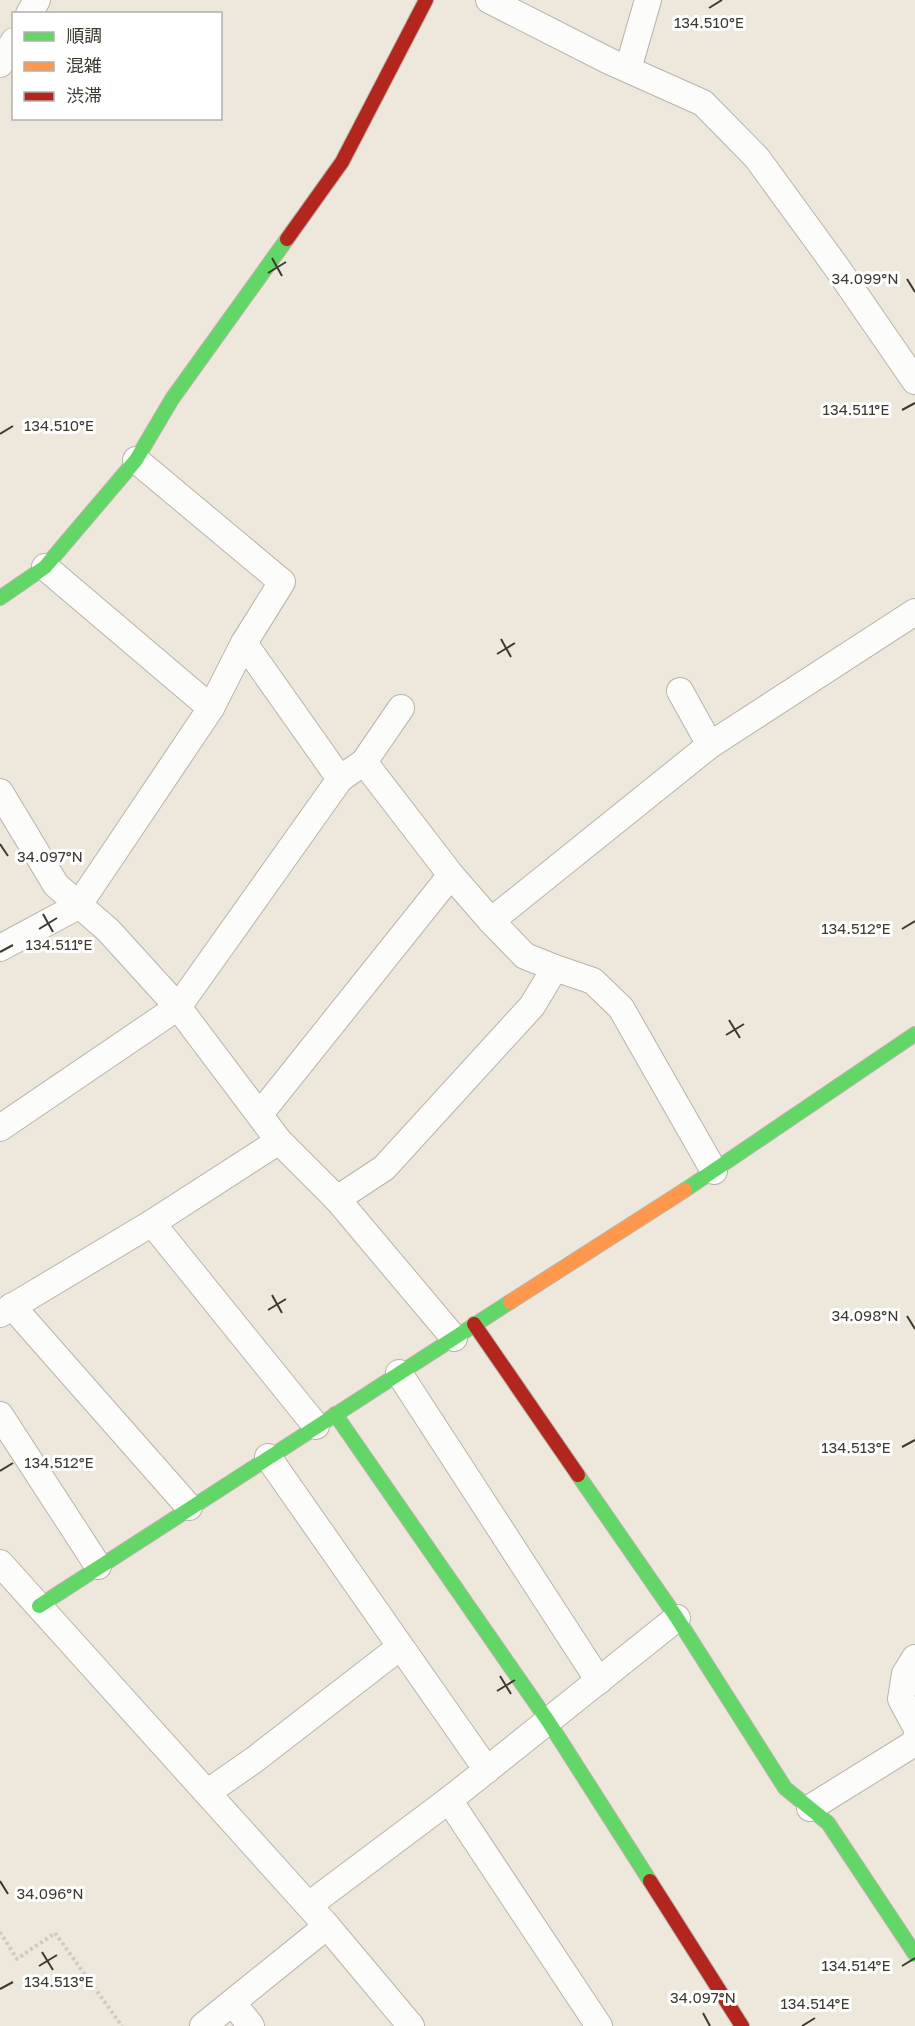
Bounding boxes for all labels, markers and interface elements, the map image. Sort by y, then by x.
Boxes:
legend [12,12,222,120]
text: 134.510°E [674,13,744,31]
text: 順調 [66,24,102,46]
text: 混雑 [66,54,102,76]
text: 渋滞 [66,84,102,106]
text: 34.099°N [831,269,899,287]
text: 134.511°E [823,400,889,418]
text: 134.510°E [24,416,94,434]
text: 34.097°N [17,847,83,865]
text: 134.512°E [821,919,891,937]
text: 134.511°E [26,935,92,953]
text: 34.098°N [831,1306,899,1324]
text: 134.513°E [821,1438,891,1456]
text: 134.512°E [24,1453,94,1471]
text: 34.096°N [16,1884,84,1902]
text: 134.514°E [821,1956,891,1974]
text: 134.513°E [24,1972,94,1990]
text: 34.097°N [670,1988,736,2006]
text: 134.514°E [780,1994,850,2012]

